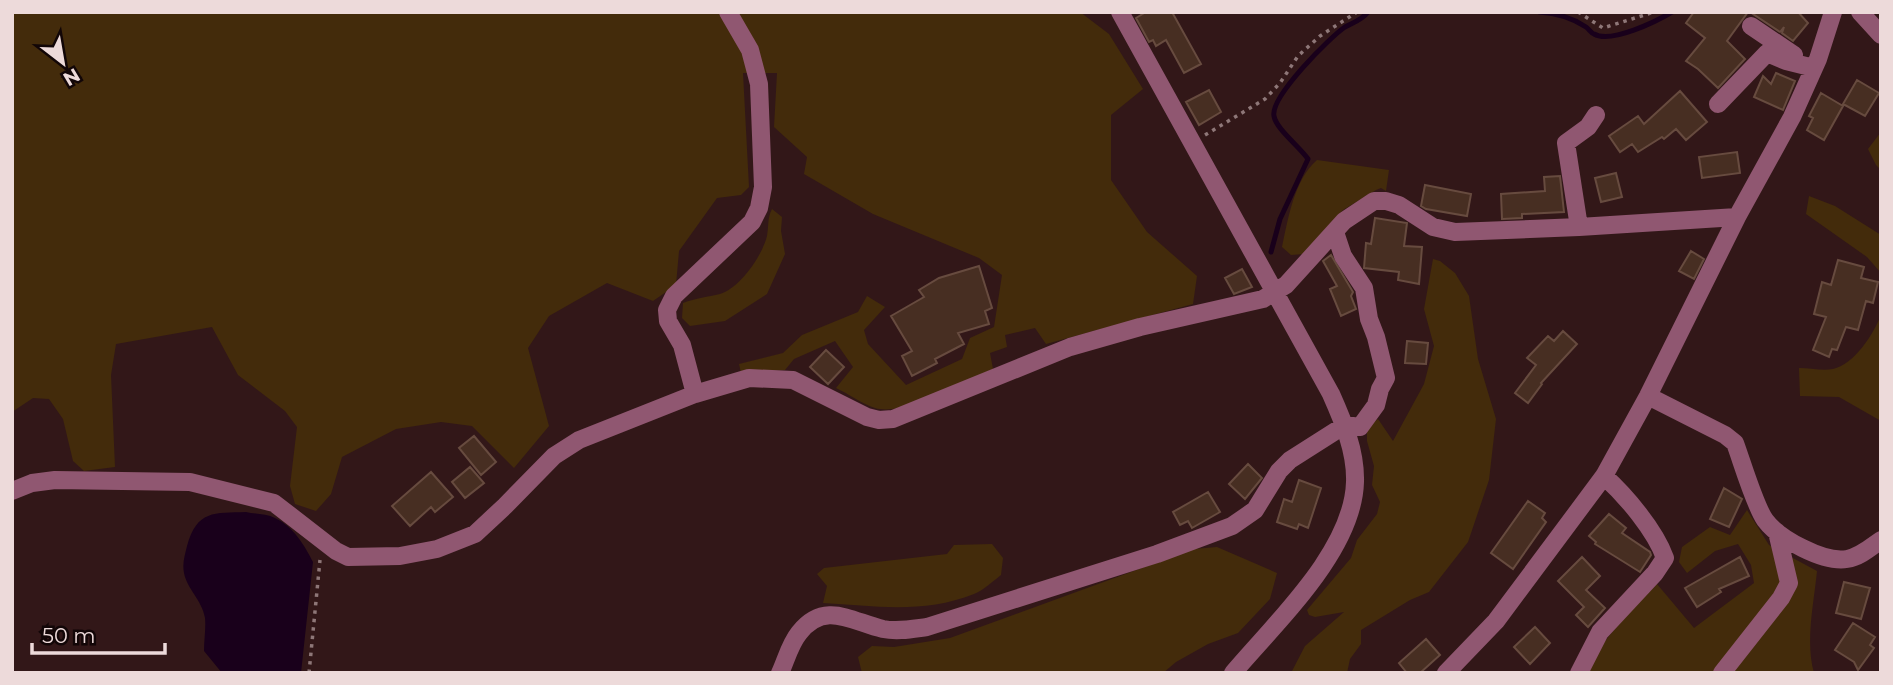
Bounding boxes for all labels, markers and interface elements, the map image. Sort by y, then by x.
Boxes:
north arrow [28,28,98,98]
text: N [59,63,84,91]
scale bar [32,612,164,656]
text: 50 m [42,623,96,648]

